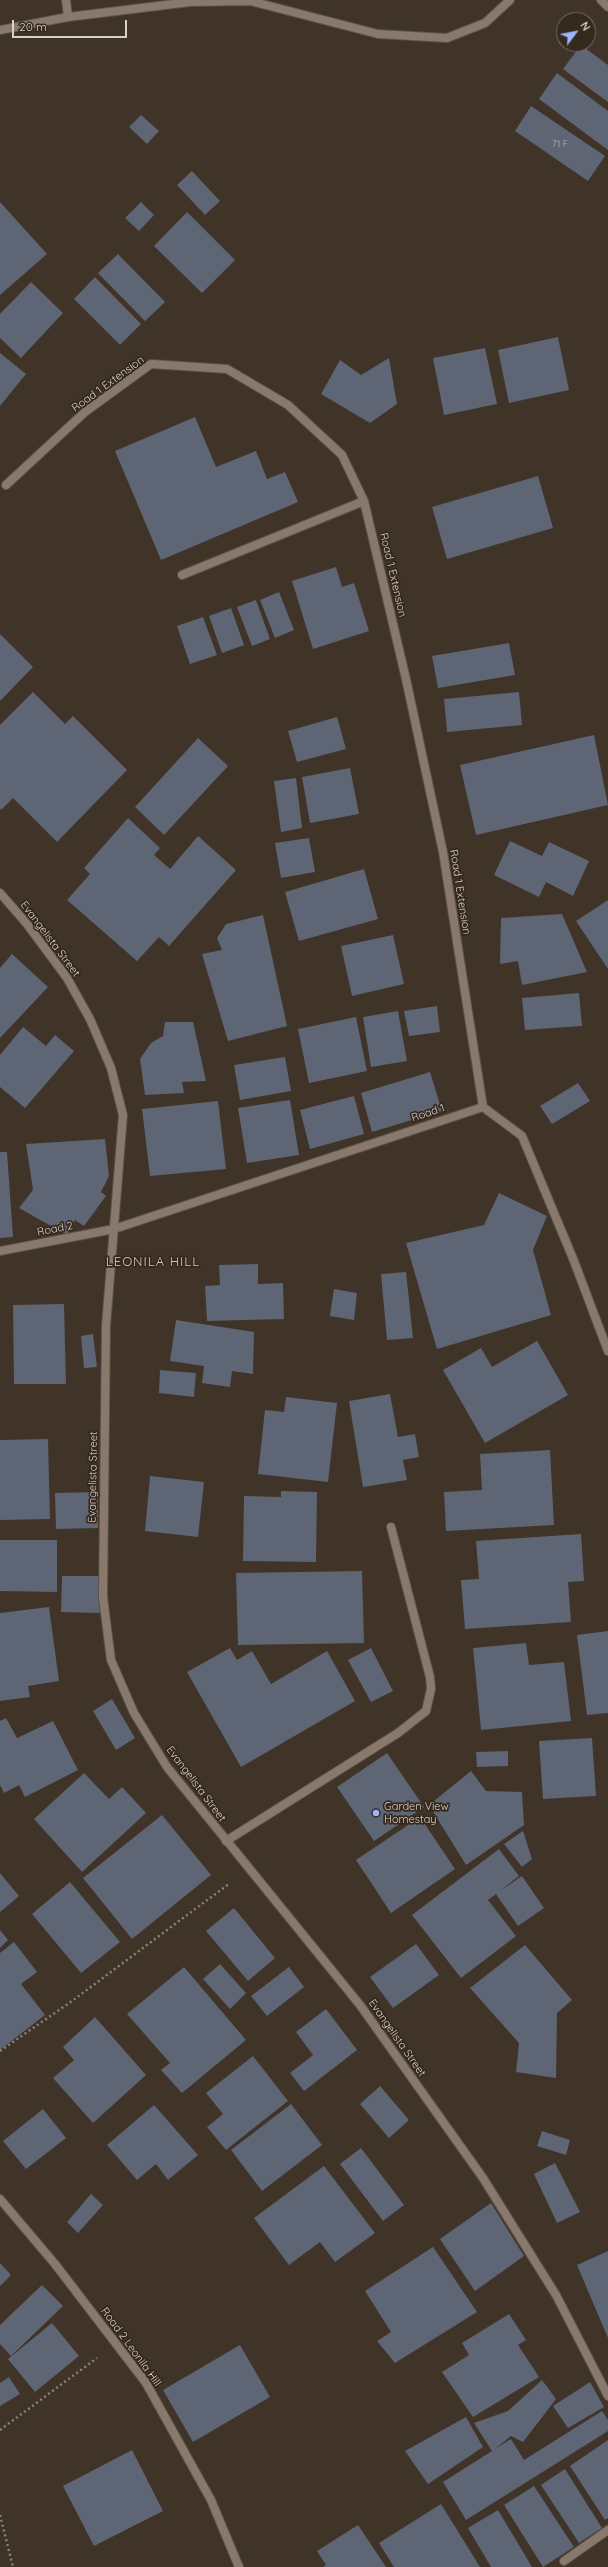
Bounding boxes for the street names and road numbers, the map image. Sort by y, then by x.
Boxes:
street label: Road 1 Extension [69,353,147,415]
street label: Road 1 Extension [377,531,409,619]
street label: Road 1 Extension [447,848,473,936]
street label: Evangelista Street [17,899,83,979]
street label: Road 1 [410,1101,446,1125]
street label: Road 2 [36,1219,74,1239]
street label: Evangelista Street [86,1431,100,1523]
street label: Evangelista Street [163,1744,229,1824]
street label: Evangelista Street [365,1997,429,2079]
street label: Road 2 Leonila Hill [98,2305,164,2389]

